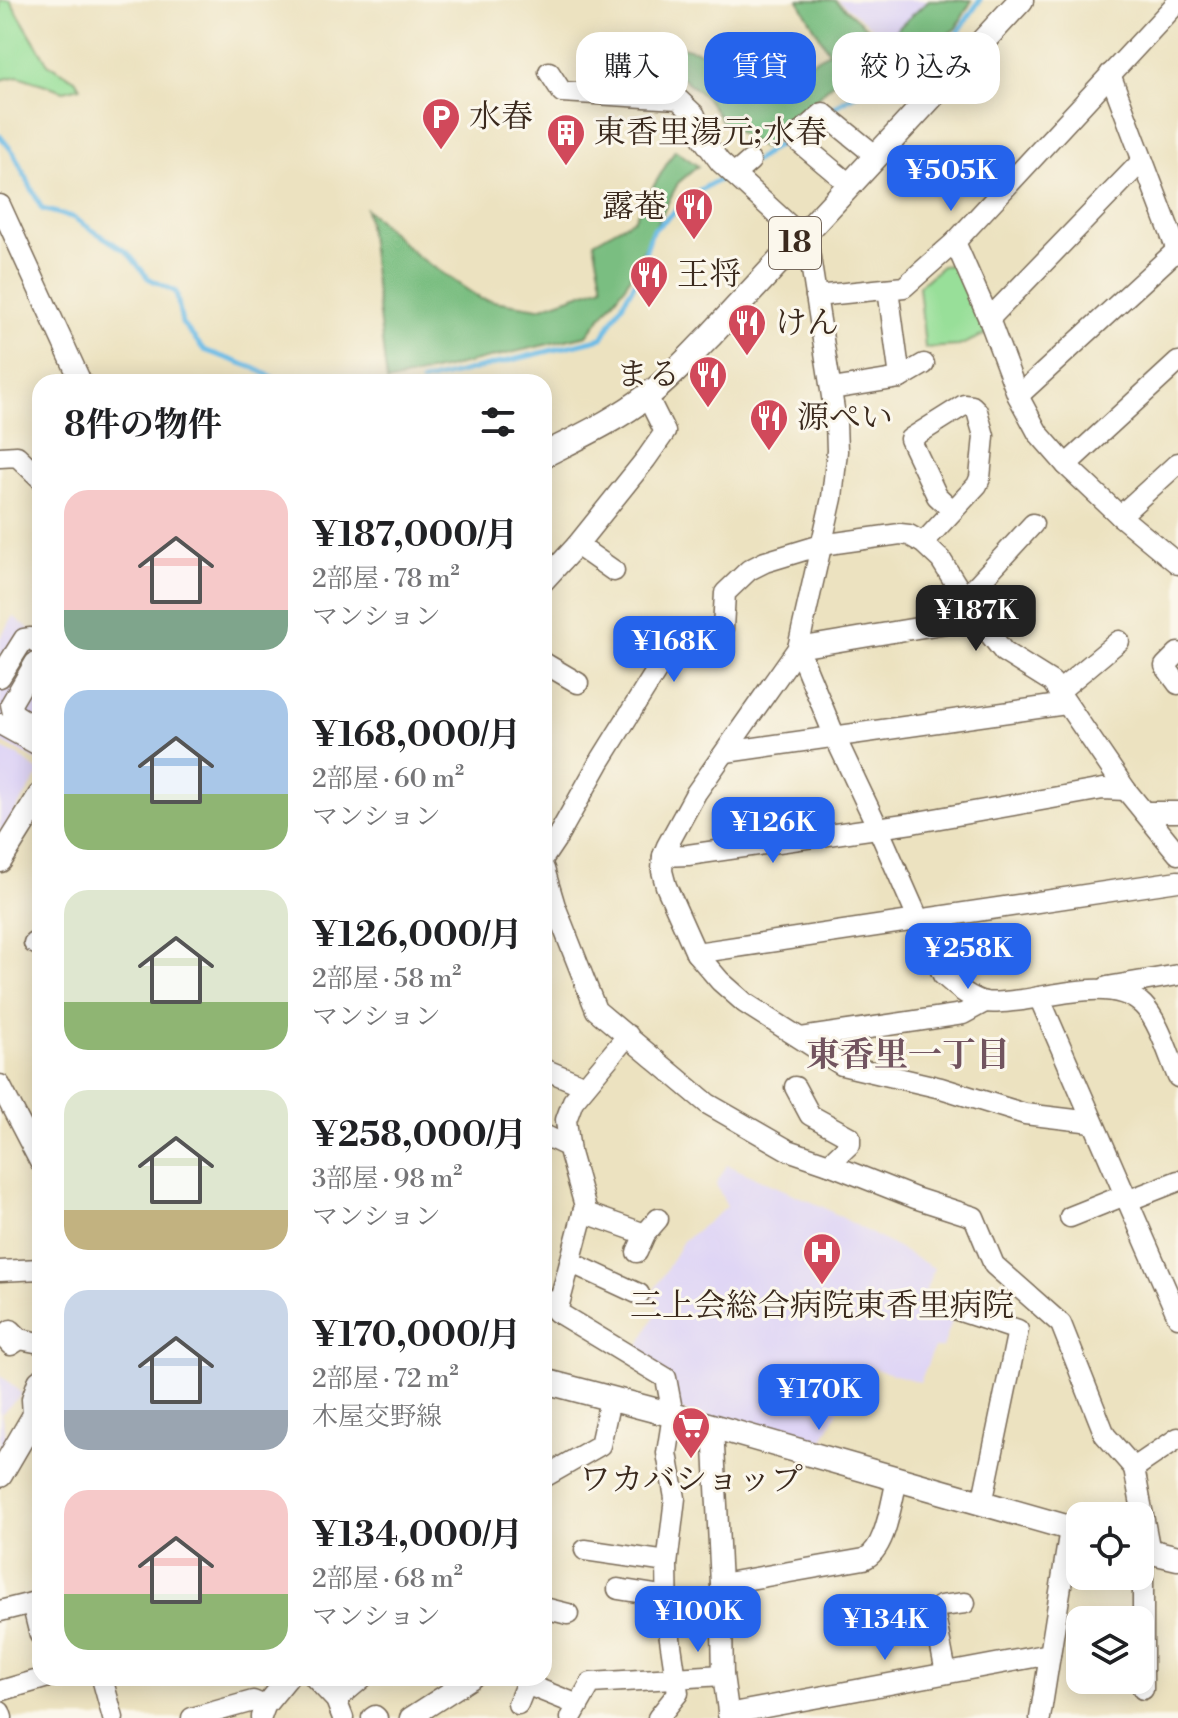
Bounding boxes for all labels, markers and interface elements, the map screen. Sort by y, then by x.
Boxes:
chip: 購入 [576,32,688,104]
chip: 賃貸 [704,32,816,104]
chip: 絞り込み [832,32,1000,104]
parking icon: 水春 [420,96,462,151]
place label: 水春 [469,97,533,137]
building icon: 東香里湯元;水春 [545,112,587,167]
place label: 東香里湯元;水春 [594,113,827,153]
pin: ¥505K [895,145,1007,213]
text: ¥505K [905,155,997,187]
restaurant icon: 露菴 [673,186,715,241]
place label: 露菴 [602,187,666,227]
road number: 18 [769,217,821,269]
restaurant icon: 王将 [628,254,670,309]
place label: 王将 [677,255,741,295]
restaurant icon: けん [726,302,768,357]
place label: けん [775,303,839,343]
restaurant icon: まる [687,354,729,409]
place label: まる [616,355,680,395]
restaurant icon: 源ぺい [748,397,790,452]
place label: 源ぺい [797,398,893,438]
icon: filters [476,400,520,444]
text: 8件の物件 [64,405,222,447]
text: ¥187,000/月 [312,515,518,557]
icon: home [128,522,224,618]
text: 2部屋 · 78 m² [312,563,460,595]
pin: ¥187K [920,585,1032,653]
text: ¥187K [934,595,1018,627]
text: マンション [312,601,441,633]
pin: ¥168K [618,616,730,684]
text: ¥168K [631,626,717,658]
text: ¥168,000/月 [312,715,521,757]
icon: home [128,722,224,818]
text: 2部屋 · 60 m² [312,763,464,795]
pin: ¥126K [717,797,829,865]
text: マンション [312,801,441,833]
text: ¥126K [730,807,816,839]
text: ¥126,000/月 [312,915,523,957]
icon: home [128,922,224,1018]
pin: ¥258K [912,923,1024,991]
text: ¥258K [923,933,1013,965]
text: 2部屋 · 58 m² [312,963,461,995]
text: マンション [312,1001,441,1033]
district label: 東香里一丁目 [806,1035,1010,1077]
text: ¥258,000/月 [312,1115,527,1157]
icon: home [128,1122,224,1218]
text: 3部屋 · 98 m² [312,1163,462,1195]
text: マンション [312,1201,441,1233]
hospital icon: 三上会総合病院東香里病院 [801,1231,843,1286]
place label: 三上会総合病院東香里病院 [630,1286,1014,1326]
text: ¥170,000/月 [312,1315,521,1357]
icon: home [128,1322,224,1418]
text: 2部屋 · 72 m² [312,1363,459,1395]
pin: ¥170K [763,1364,875,1432]
text: ¥170K [776,1374,862,1406]
text: 木屋交野線 [312,1401,442,1433]
supermarket icon: ワカバショップ [670,1405,712,1460]
place label: ワカバショップ [579,1460,803,1500]
map controls [1066,1502,1154,1694]
button: locate [1066,1502,1154,1590]
text: ¥134,000/月 [312,1515,523,1557]
icon: home [128,1522,224,1618]
text: 2部屋 · 68 m² [312,1563,463,1595]
pin: ¥100K [642,1586,754,1654]
pin: ¥134K [829,1594,941,1662]
text: ¥100K [653,1596,743,1628]
text: マンション [312,1601,441,1633]
text: ¥134K [842,1604,928,1636]
button: layers [1066,1606,1154,1694]

